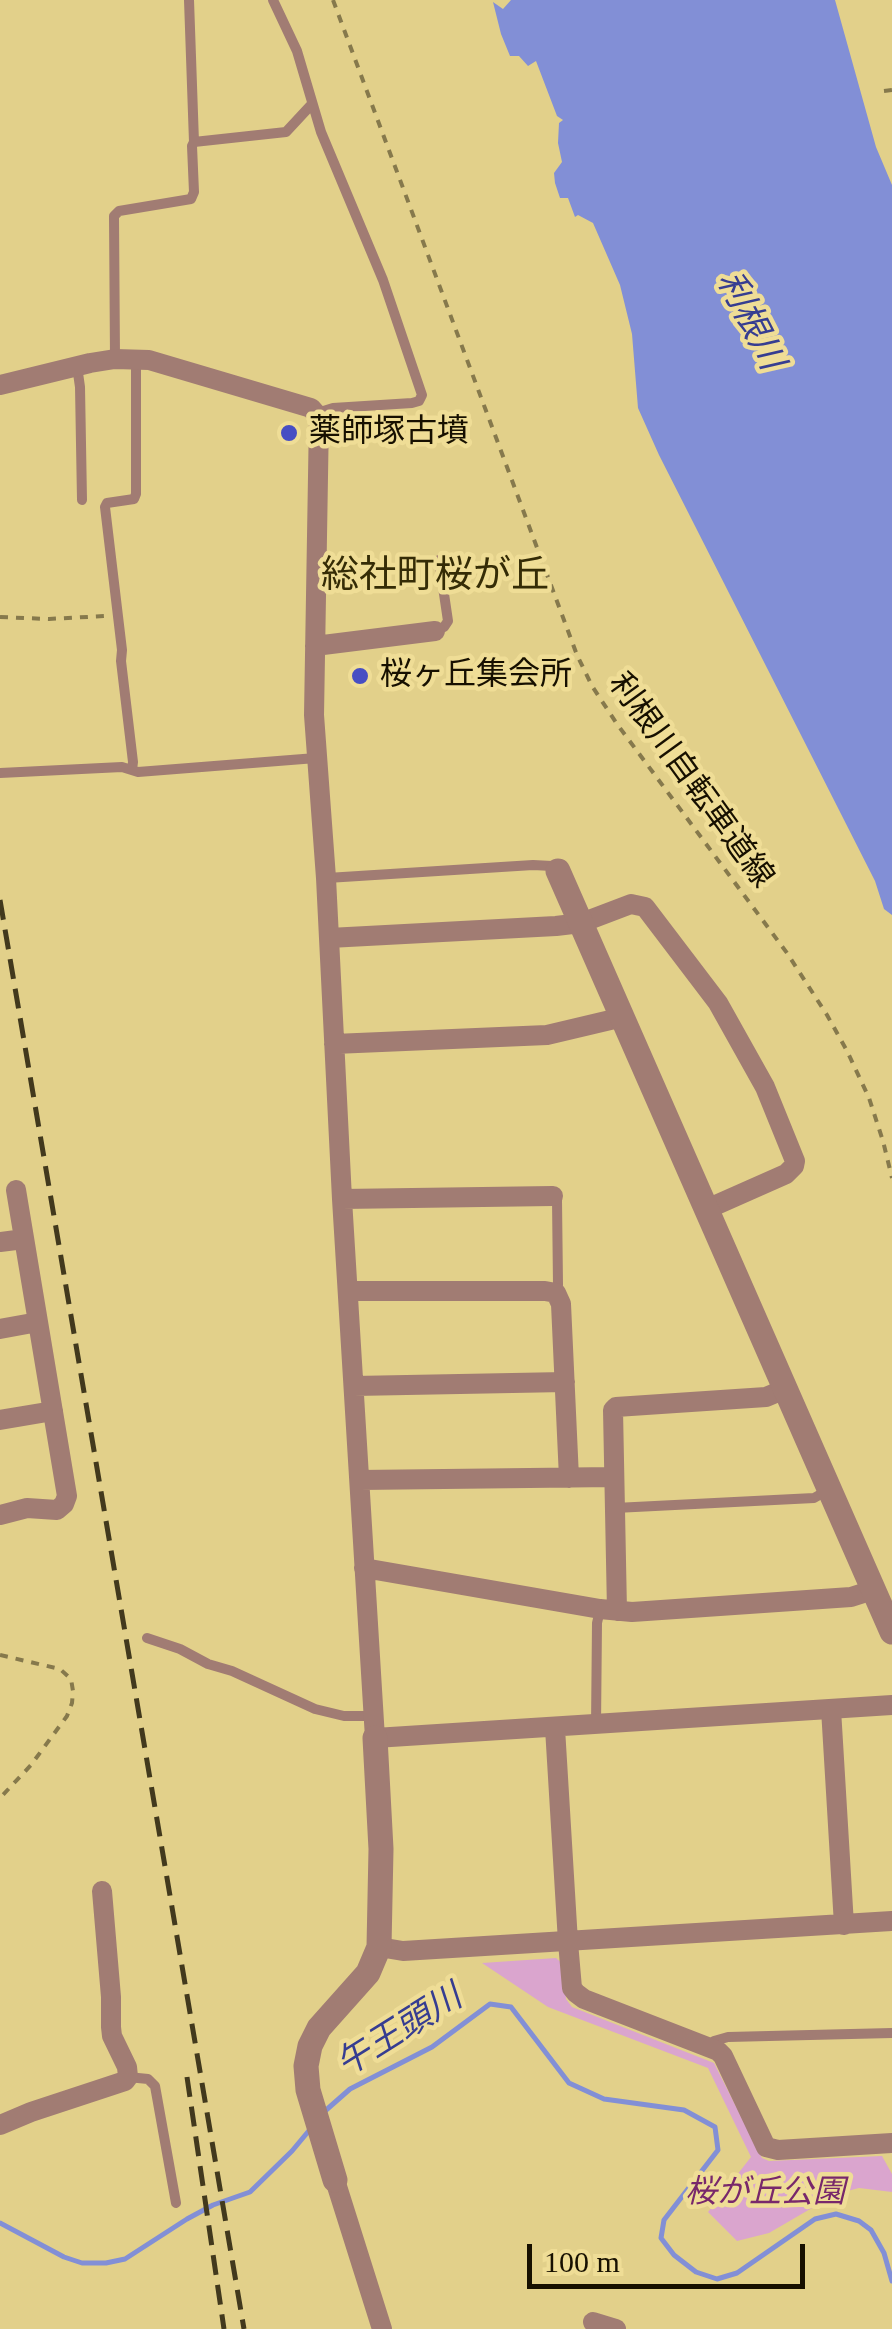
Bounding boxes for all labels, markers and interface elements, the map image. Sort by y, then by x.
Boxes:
water label: 利根川 [706,265,792,377]
place label: 薬師塚古墳 [309,414,469,452]
marker: 薬師塚古墳 [278,422,300,444]
district label: 総社町桜が丘 [321,554,549,600]
place label: 桜ヶ丘集会所 [380,657,572,695]
marker: 桜ヶ丘集会所 [349,665,371,687]
street label: 利根川自転車道線 [599,666,781,896]
water label: 午王頭川 [330,1977,470,2087]
park label: 桜が丘公園 [685,2175,845,2213]
scale bar [532,2224,810,2286]
text: 100 m [544,2245,620,2278]

